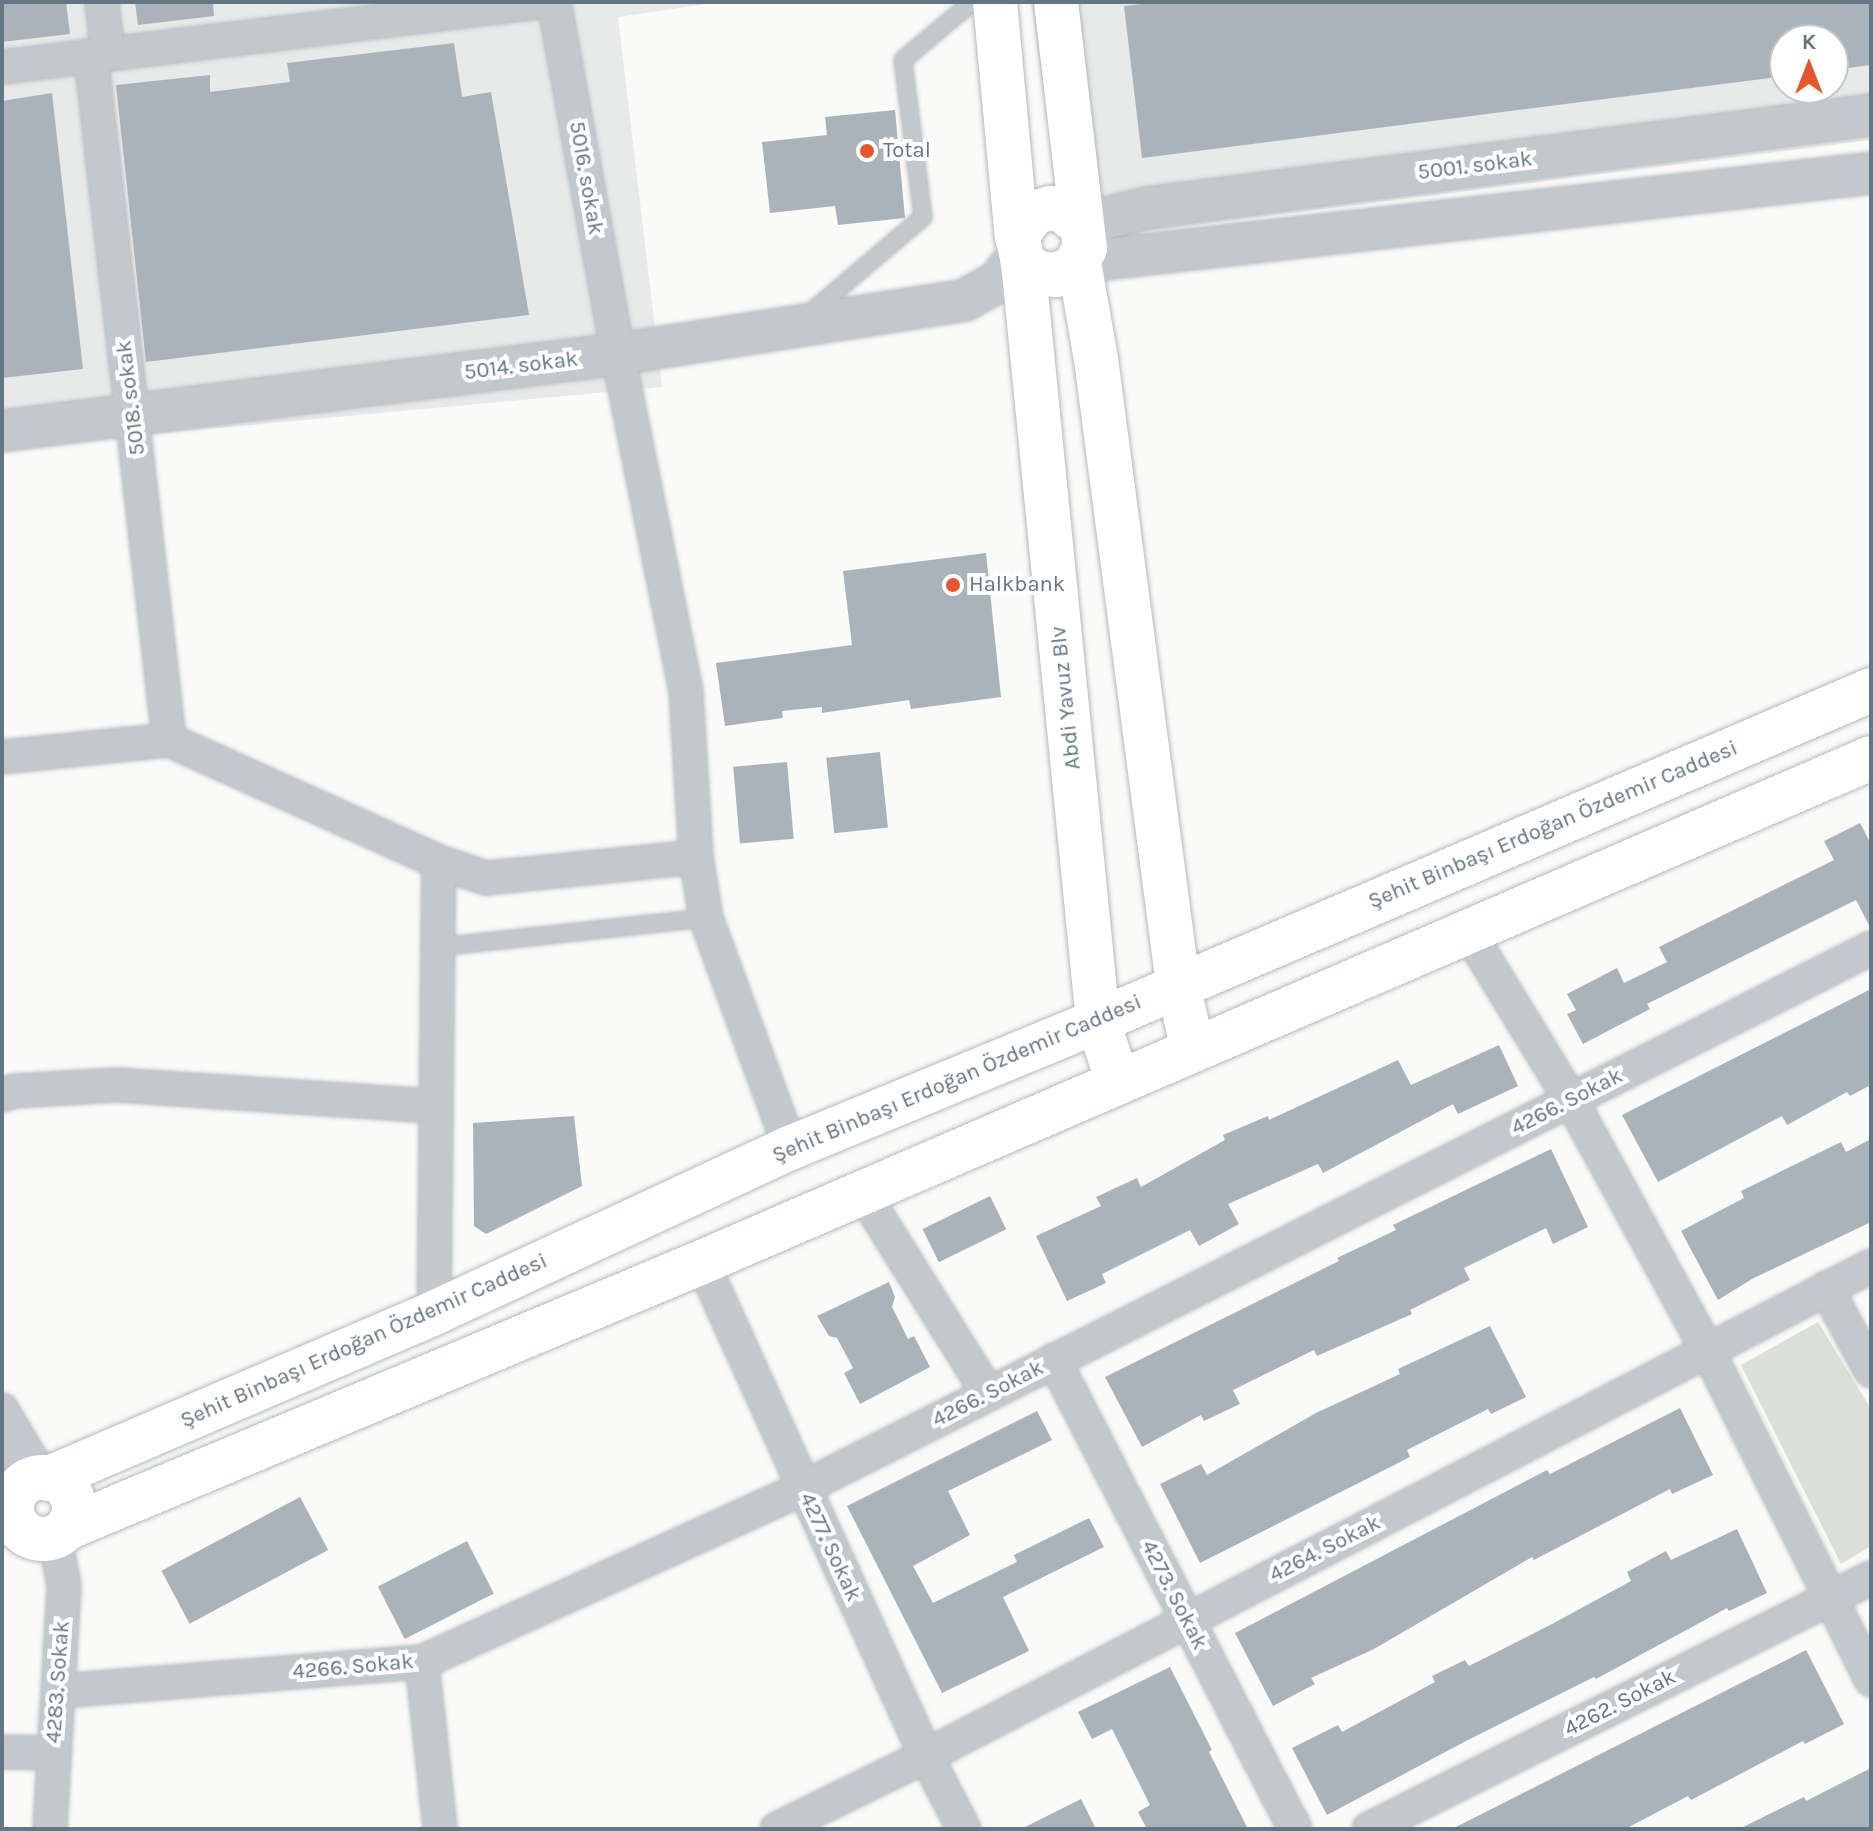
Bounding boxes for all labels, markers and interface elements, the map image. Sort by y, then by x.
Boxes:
north arrow [1769,24,1849,104]
text: K [1802,29,1816,55]
street label: 5016. sokak [563,119,609,237]
place label: Total [883,138,931,164]
marker: Total [858,142,876,160]
street label: 5001. sokak [1416,146,1534,186]
street label: 5018. sokak [111,339,151,457]
street label: 5014. sokak [462,346,580,386]
place label: Halkbank [969,572,1065,598]
marker: Halkbank [944,576,962,594]
street label: Abdi Yavuz Blv [1045,625,1087,771]
street label: Şehit Binbaşı Erdoğan Özdemir Caddesi [1364,735,1742,915]
street label: Şehit Binbaşı Erdoğan Özdemir Caddesi [768,989,1146,1169]
street label: 4266. Sokak [1507,1063,1627,1141]
street label: Şehit Binbaşı Erdoğan Özdemir Caddesi [177,1248,551,1434]
street label: 4266. Sokak [928,1355,1048,1433]
street label: 4277. Sokak [793,1488,867,1606]
street label: 4264. Sokak [1265,1510,1385,1588]
street label: 4273. Sokak [1135,1536,1213,1654]
street label: 4283. Sokak [41,1620,75,1744]
street label: 4266. Sokak [291,1649,415,1685]
street label: 4262. Sokak [1560,1664,1680,1742]

